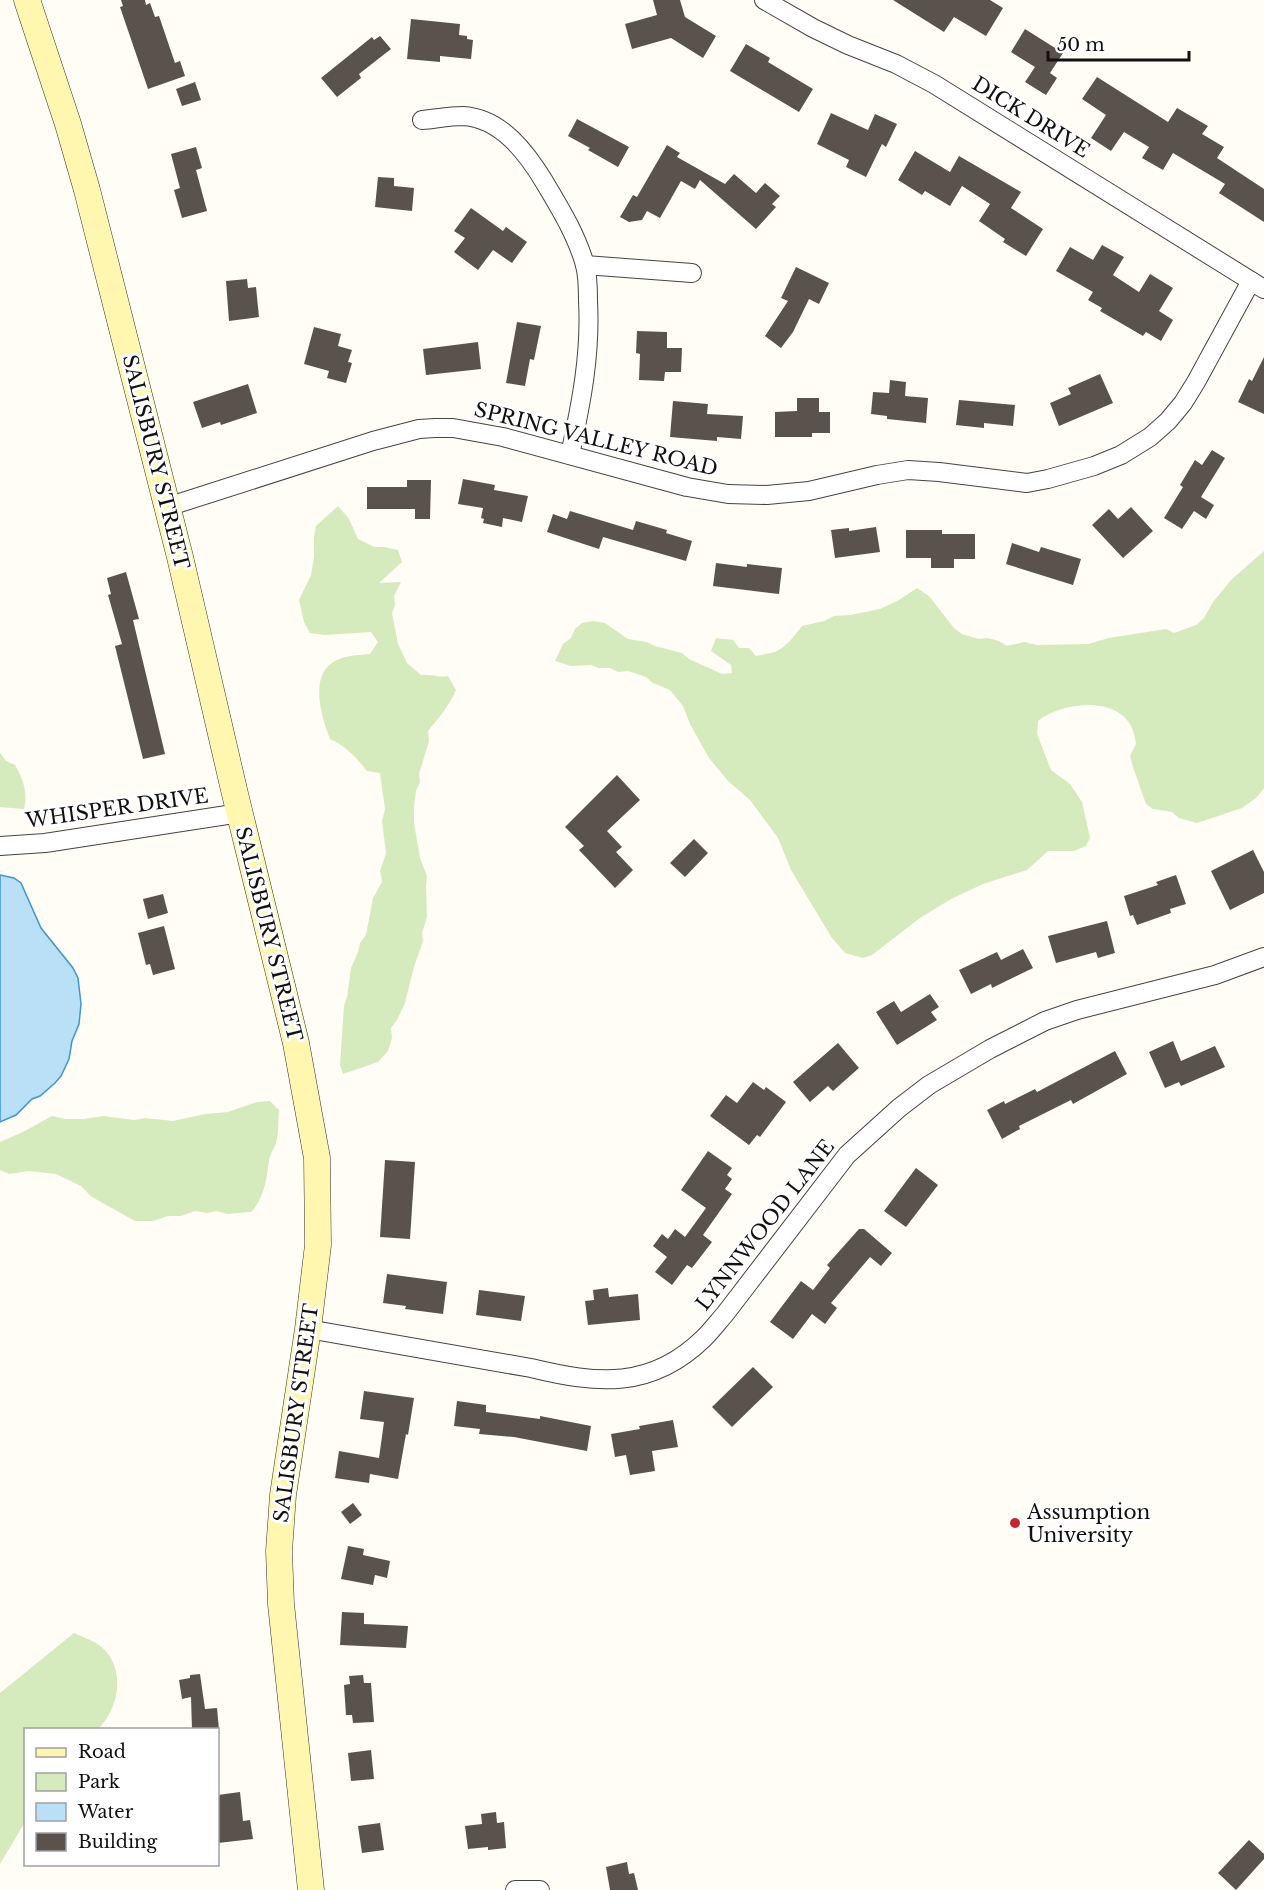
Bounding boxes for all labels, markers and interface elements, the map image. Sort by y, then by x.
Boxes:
scale bar [1048,24,1189,62]
text: 50 m [1057,34,1105,56]
street label: DICK DRIVE [968,71,1094,163]
street label: SALISBURY STREET [118,352,194,572]
street label: SPRING VALLEY ROAD [472,397,720,481]
street label: WHISPER DRIVE [23,783,210,833]
street label: SALISBURY STREET [231,824,307,1044]
street label: LYNNWOOD LANE [691,1135,839,1315]
street label: SALISBURY STREET [269,1302,323,1524]
place label: Assumption University [1026,1500,1150,1547]
marker: Assumption University [1008,1516,1022,1530]
legend [24,1728,219,1866]
text: Road [78,1741,126,1763]
text: Park [78,1771,120,1793]
text: Water [77,1801,134,1823]
text: Building [78,1831,157,1853]

